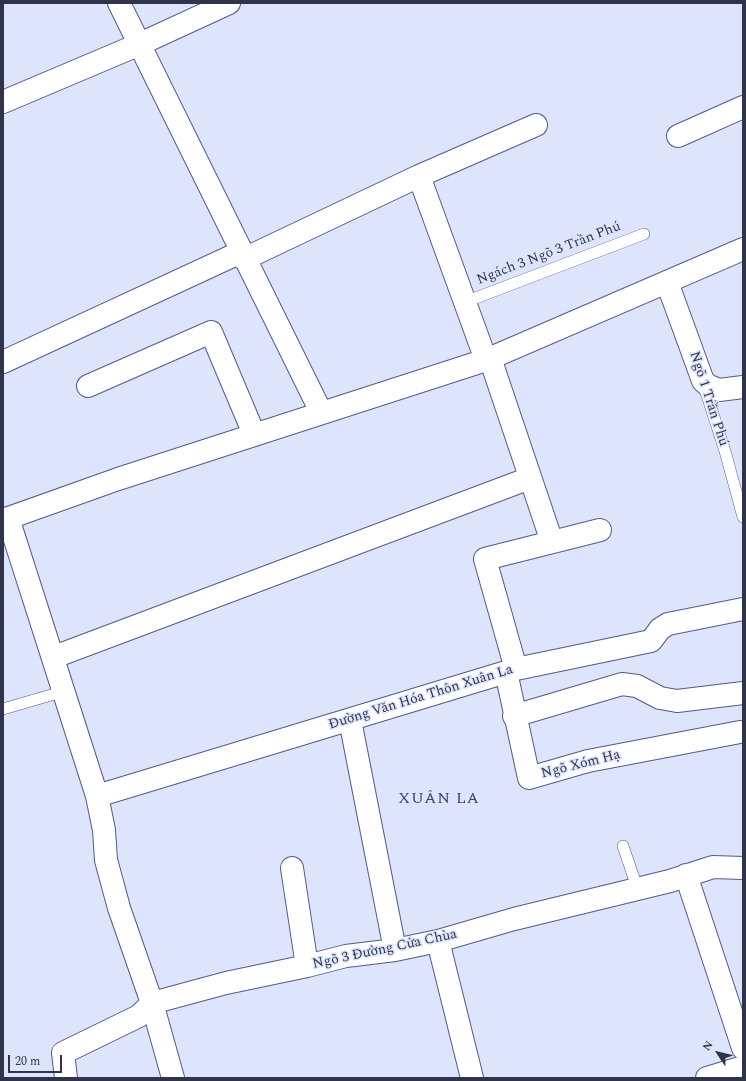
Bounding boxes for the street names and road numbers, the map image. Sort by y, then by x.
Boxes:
street label: Ngách 3 Ngõ 3 Trần Phú [475,219,623,289]
street label: Ngõ 1 Trần Phú [685,350,731,448]
street label: Đường Văn Hóa Thôn Xuân La [327,662,515,734]
street label: Ngõ Xóm Hạ [540,747,622,783]
street label: Ngõ 3 Đường Cửa Chùa [311,926,459,974]

